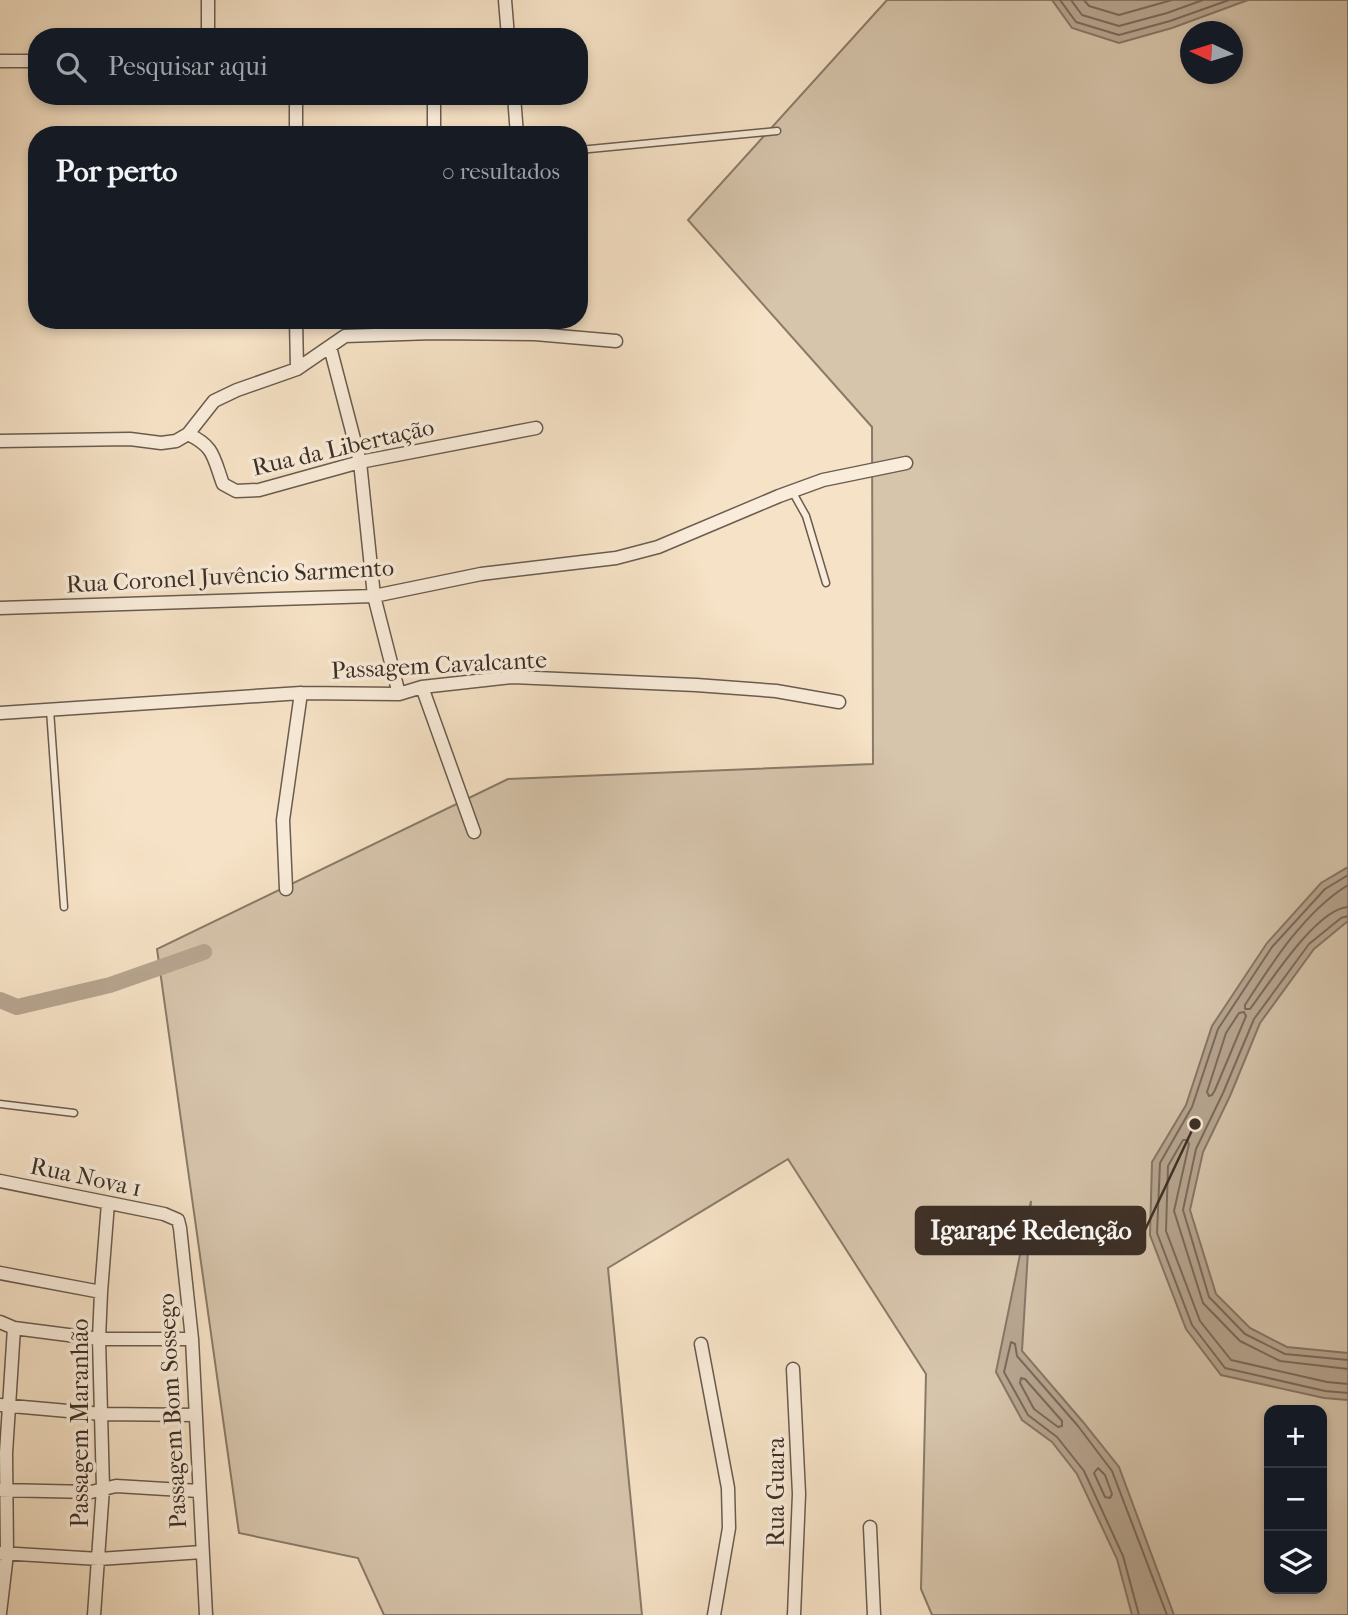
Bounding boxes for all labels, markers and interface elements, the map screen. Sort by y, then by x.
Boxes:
north arrow [1180,21,1243,84]
search box [28,28,588,105]
icon: search [52,48,90,86]
text: Pesquisar aqui [108,51,268,82]
text: Por perto [56,154,178,189]
text: 0 resultados [442,158,560,185]
street label: Rua da Libertação [249,412,437,483]
street label: Rua Coronel Juvêncio Sarmento [65,553,395,599]
street label: Passagem Cavalcante [330,645,548,685]
street label: Rua Nova 1 [28,1152,144,1202]
callout: Igarapé Redenção [916,1207,1145,1254]
text: Igarapé Redenção [930,1215,1132,1247]
street label: Passagem Bom Sossego [152,1293,192,1529]
street label: Passagem Maranhão [66,1318,94,1528]
map controls [1264,1405,1327,1594]
button: + [1264,1405,1327,1468]
street label: Rua Guara [762,1436,790,1547]
button: − [1264,1468,1327,1531]
button: layers [1264,1531,1327,1594]

